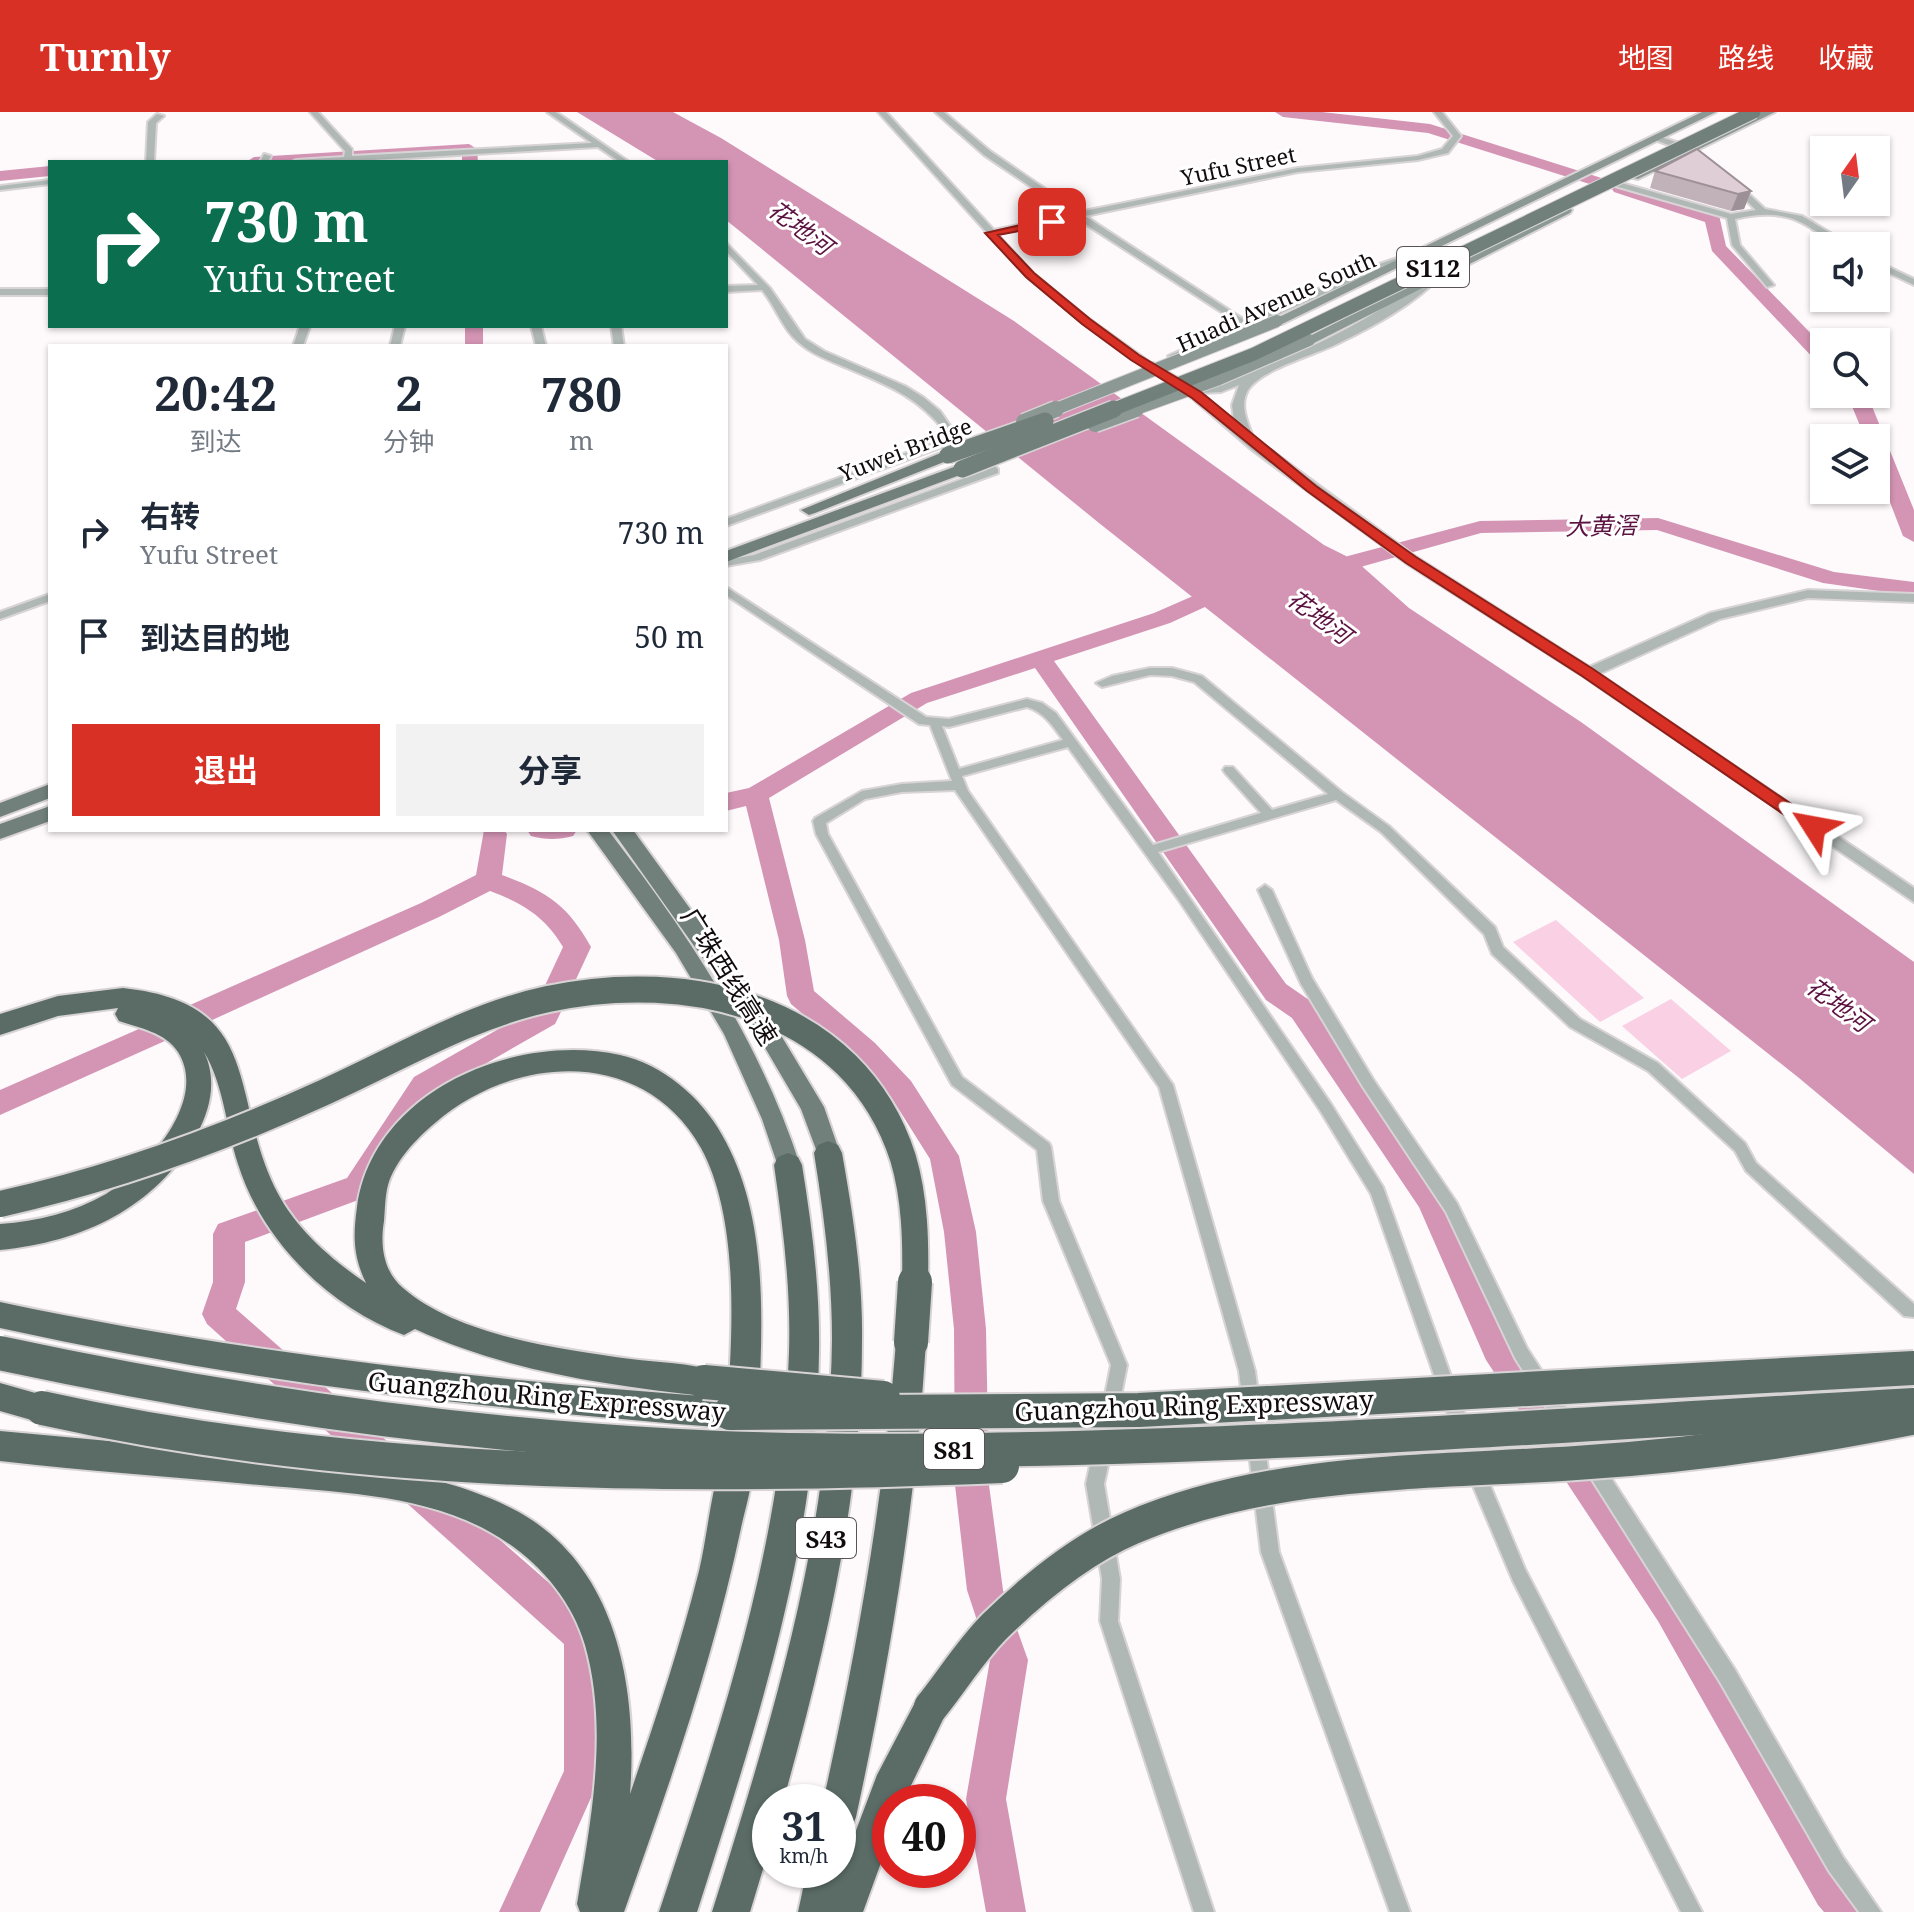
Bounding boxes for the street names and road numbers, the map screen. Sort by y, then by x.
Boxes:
street label: Yufu Street [1177,138,1299,192]
street label: Huadi Avenue South [1172,244,1380,358]
road number: S112 [1397,247,1469,287]
street label: Yuwei Bridge [833,410,976,488]
street label: 广珠西线高速 [673,900,787,1052]
street label: Guangzhou Ring Expressway [366,1362,728,1430]
street label: Guangzhou Ring Expressway [1014,1381,1375,1429]
road number: S81 [924,1429,984,1469]
road number: S43 [796,1518,856,1558]

